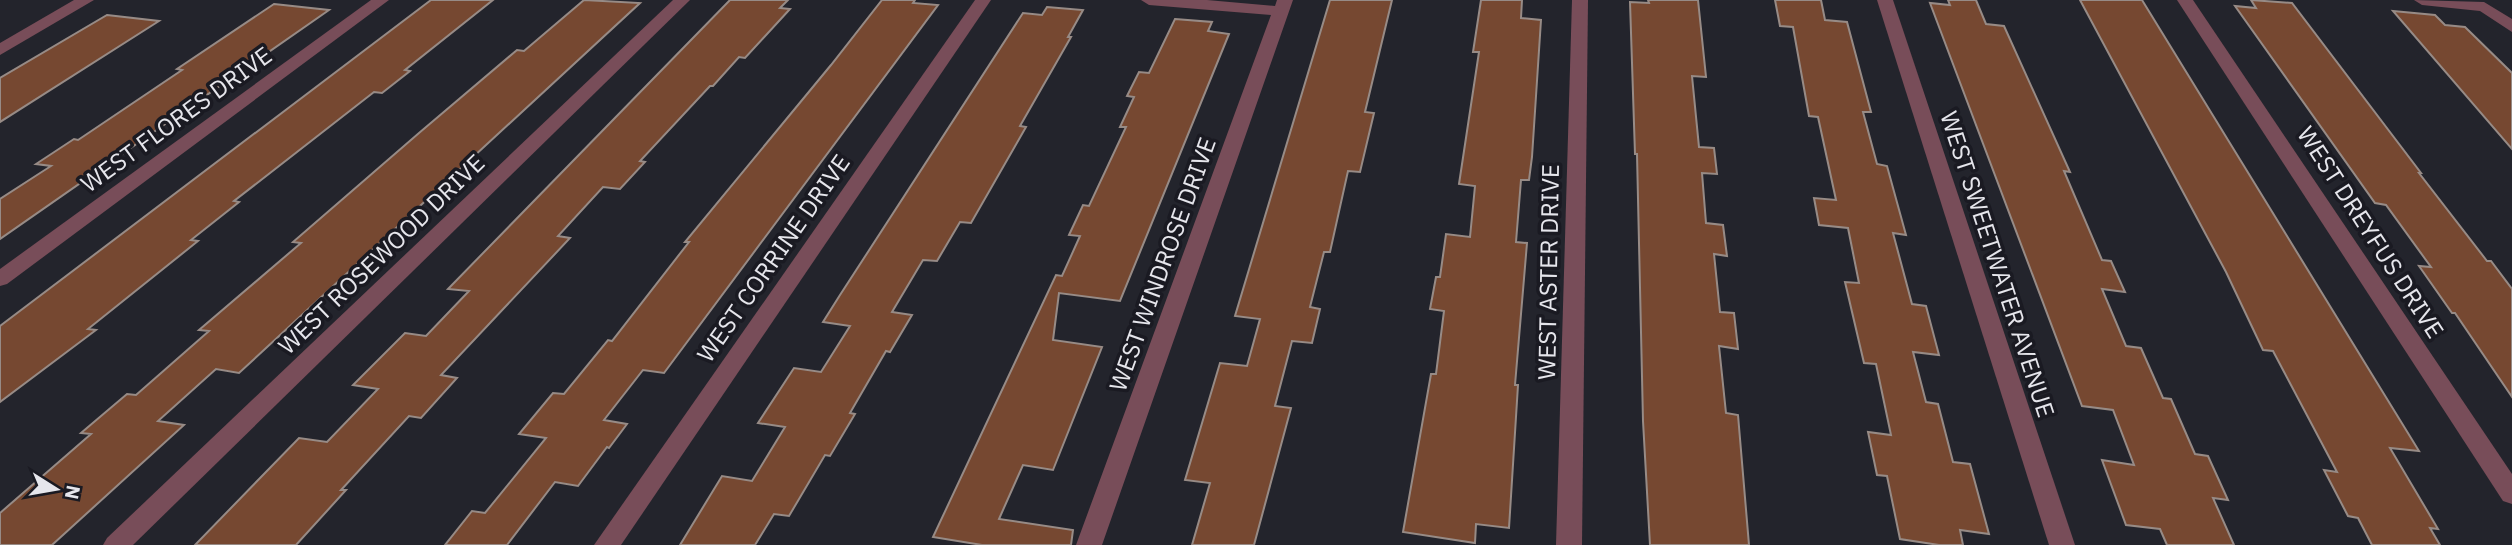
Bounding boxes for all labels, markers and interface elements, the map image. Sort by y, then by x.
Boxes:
street label: WEST FLORES DRIVE [74,39,278,199]
street label: WEST SWEETWATER AVENUE [1933,107,2063,421]
street label: WEST DREYFUS DRIVE [2290,120,2452,344]
street label: WEST WINDROSE DRIVE [1101,133,1223,395]
street label: WEST ROSEWOOD DRIVE [271,147,491,361]
street label: WEST CORRINE DRIVE [689,148,857,368]
street label: WEST ASTER DRIVE [1530,164,1566,380]
north arrow [21,454,91,524]
text: N [60,483,86,501]

